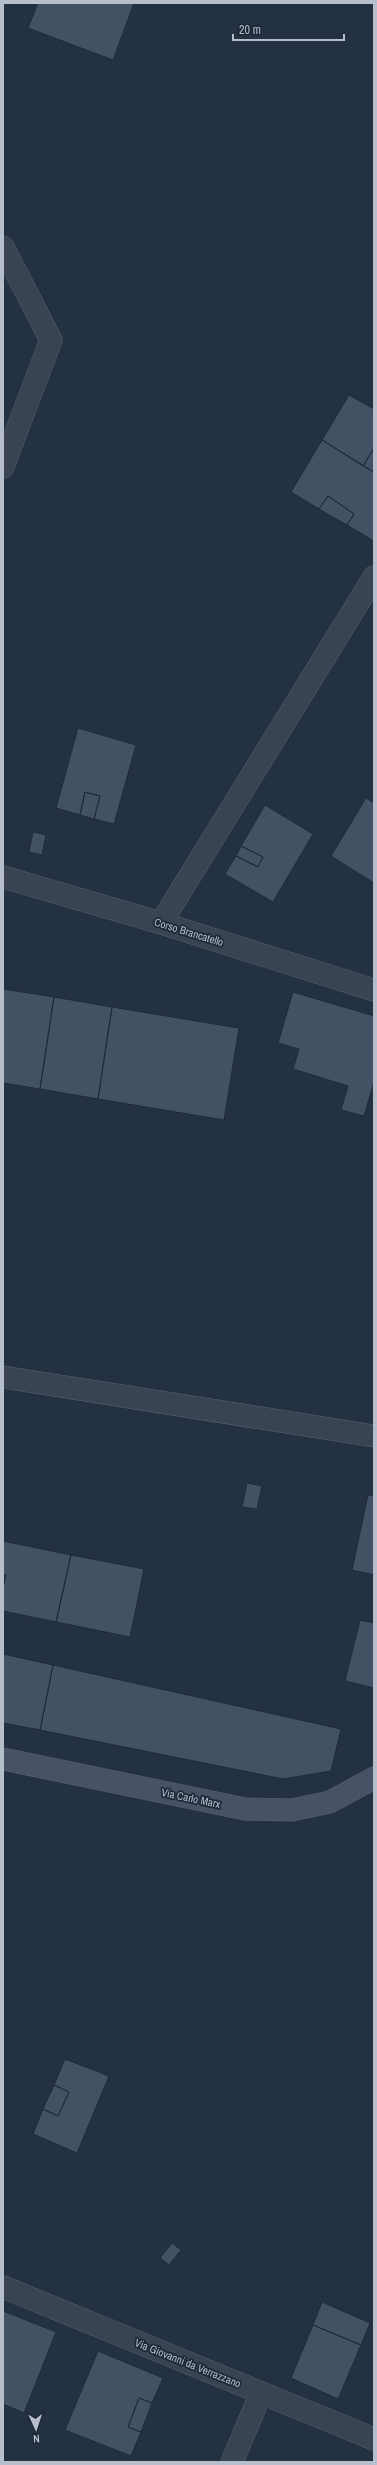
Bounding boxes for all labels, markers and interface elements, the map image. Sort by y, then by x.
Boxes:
scale bar [233,16,344,42]
text: 20 m [239,22,261,38]
street label: Corso Brancatello [153,915,225,949]
street label: Via Carlo Marx [160,1785,222,1811]
street label: Via Giovanni da Verrazzano [133,2335,243,2391]
north arrow [16,2409,56,2449]
text: N [33,2432,40,2446]

